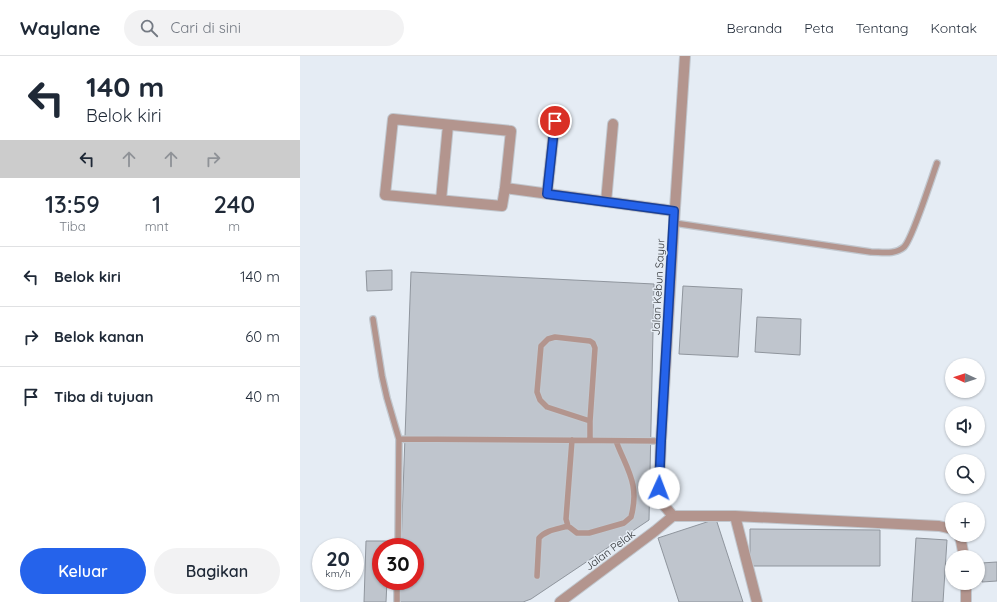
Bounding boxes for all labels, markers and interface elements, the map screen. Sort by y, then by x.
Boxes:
search box [124,10,404,46]
text: Waylane [20,16,100,40]
icon: search [138,17,160,39]
text: Cari di sini [170,18,241,37]
text: Beranda [727,19,782,37]
text: Peta [804,19,834,37]
text: Tentang [856,19,909,37]
text: Kontak [931,19,977,37]
text: 140 m [86,69,164,104]
icon: left [20,72,72,124]
text: Belok kiri [86,104,162,127]
pin [538,104,572,138]
icon: arrive [544,110,566,132]
icon: left [76,148,98,170]
icon: ahead [118,148,140,170]
icon: ahead [160,148,182,170]
icon: right [202,148,224,170]
text: 13:59 [45,189,100,219]
text: 1 [152,189,161,219]
text: 240 [213,189,255,219]
text: Tiba [59,218,86,234]
text: mnt [145,218,169,234]
text: m [228,218,240,234]
street label: Jalan Kebun Sayur [648,238,668,336]
icon: left [20,266,42,288]
text: Belok kiri [54,267,121,286]
text: 140 m [240,267,280,286]
icon: right [20,326,42,348]
text: Belok kanan [54,327,144,346]
text: 60 m [245,327,280,346]
north arrow [945,358,985,398]
map controls [945,358,985,590]
icon: arrive [20,386,42,408]
text: Tiba di tujuan [54,387,153,406]
text: 40 m [245,387,280,406]
button: sound [945,406,985,446]
button: search [945,454,985,494]
position arrow [638,467,680,509]
button: + [945,502,985,542]
street label: Jalan Pelak [582,527,638,573]
speed limit sign: 30 [372,538,424,590]
text: 20 [326,546,350,571]
button: Keluar [20,548,146,594]
button: Bagikan [154,548,280,594]
button: − [945,550,985,590]
text: km/h [325,567,351,580]

